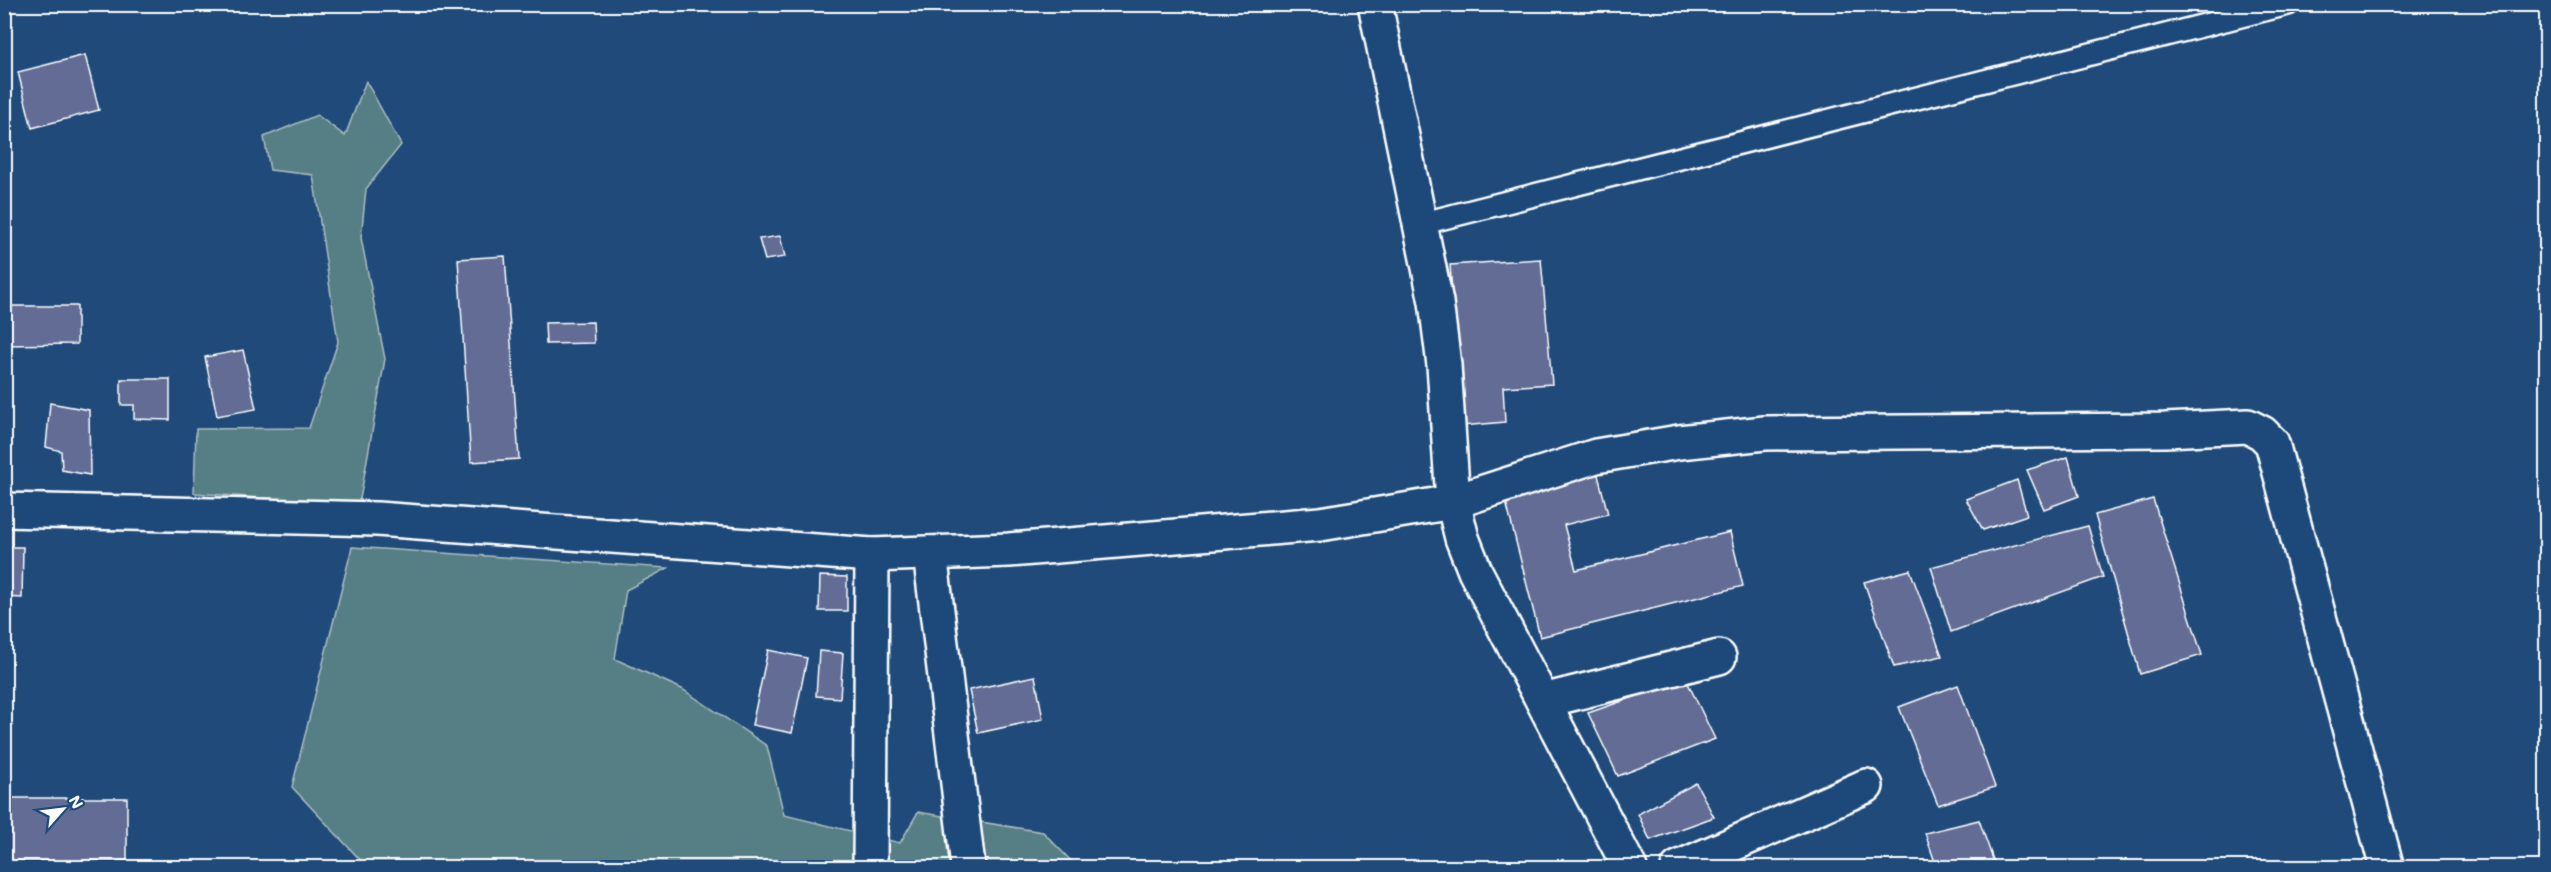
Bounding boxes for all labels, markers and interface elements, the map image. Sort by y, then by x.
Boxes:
north arrow [33,779,93,839]
text: N [65,791,89,812]

